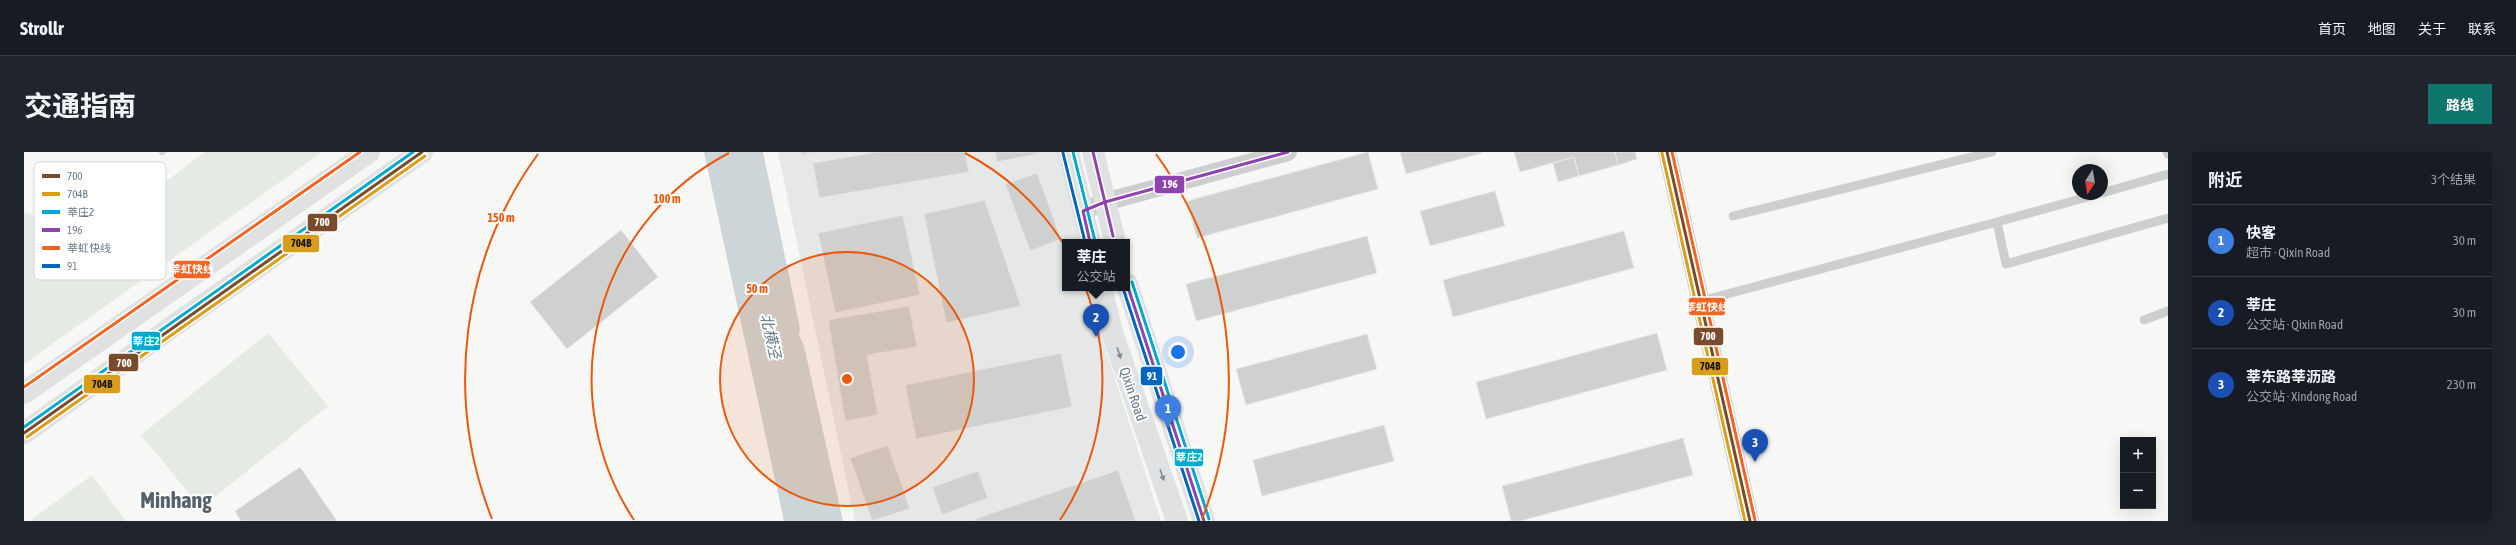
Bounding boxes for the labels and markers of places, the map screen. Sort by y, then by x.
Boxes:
pin: 2 [1083,304,1109,337]
centre of rings [840,372,854,386]
pin: 1 [1155,395,1181,428]
pin: 3 [1742,429,1768,462]

